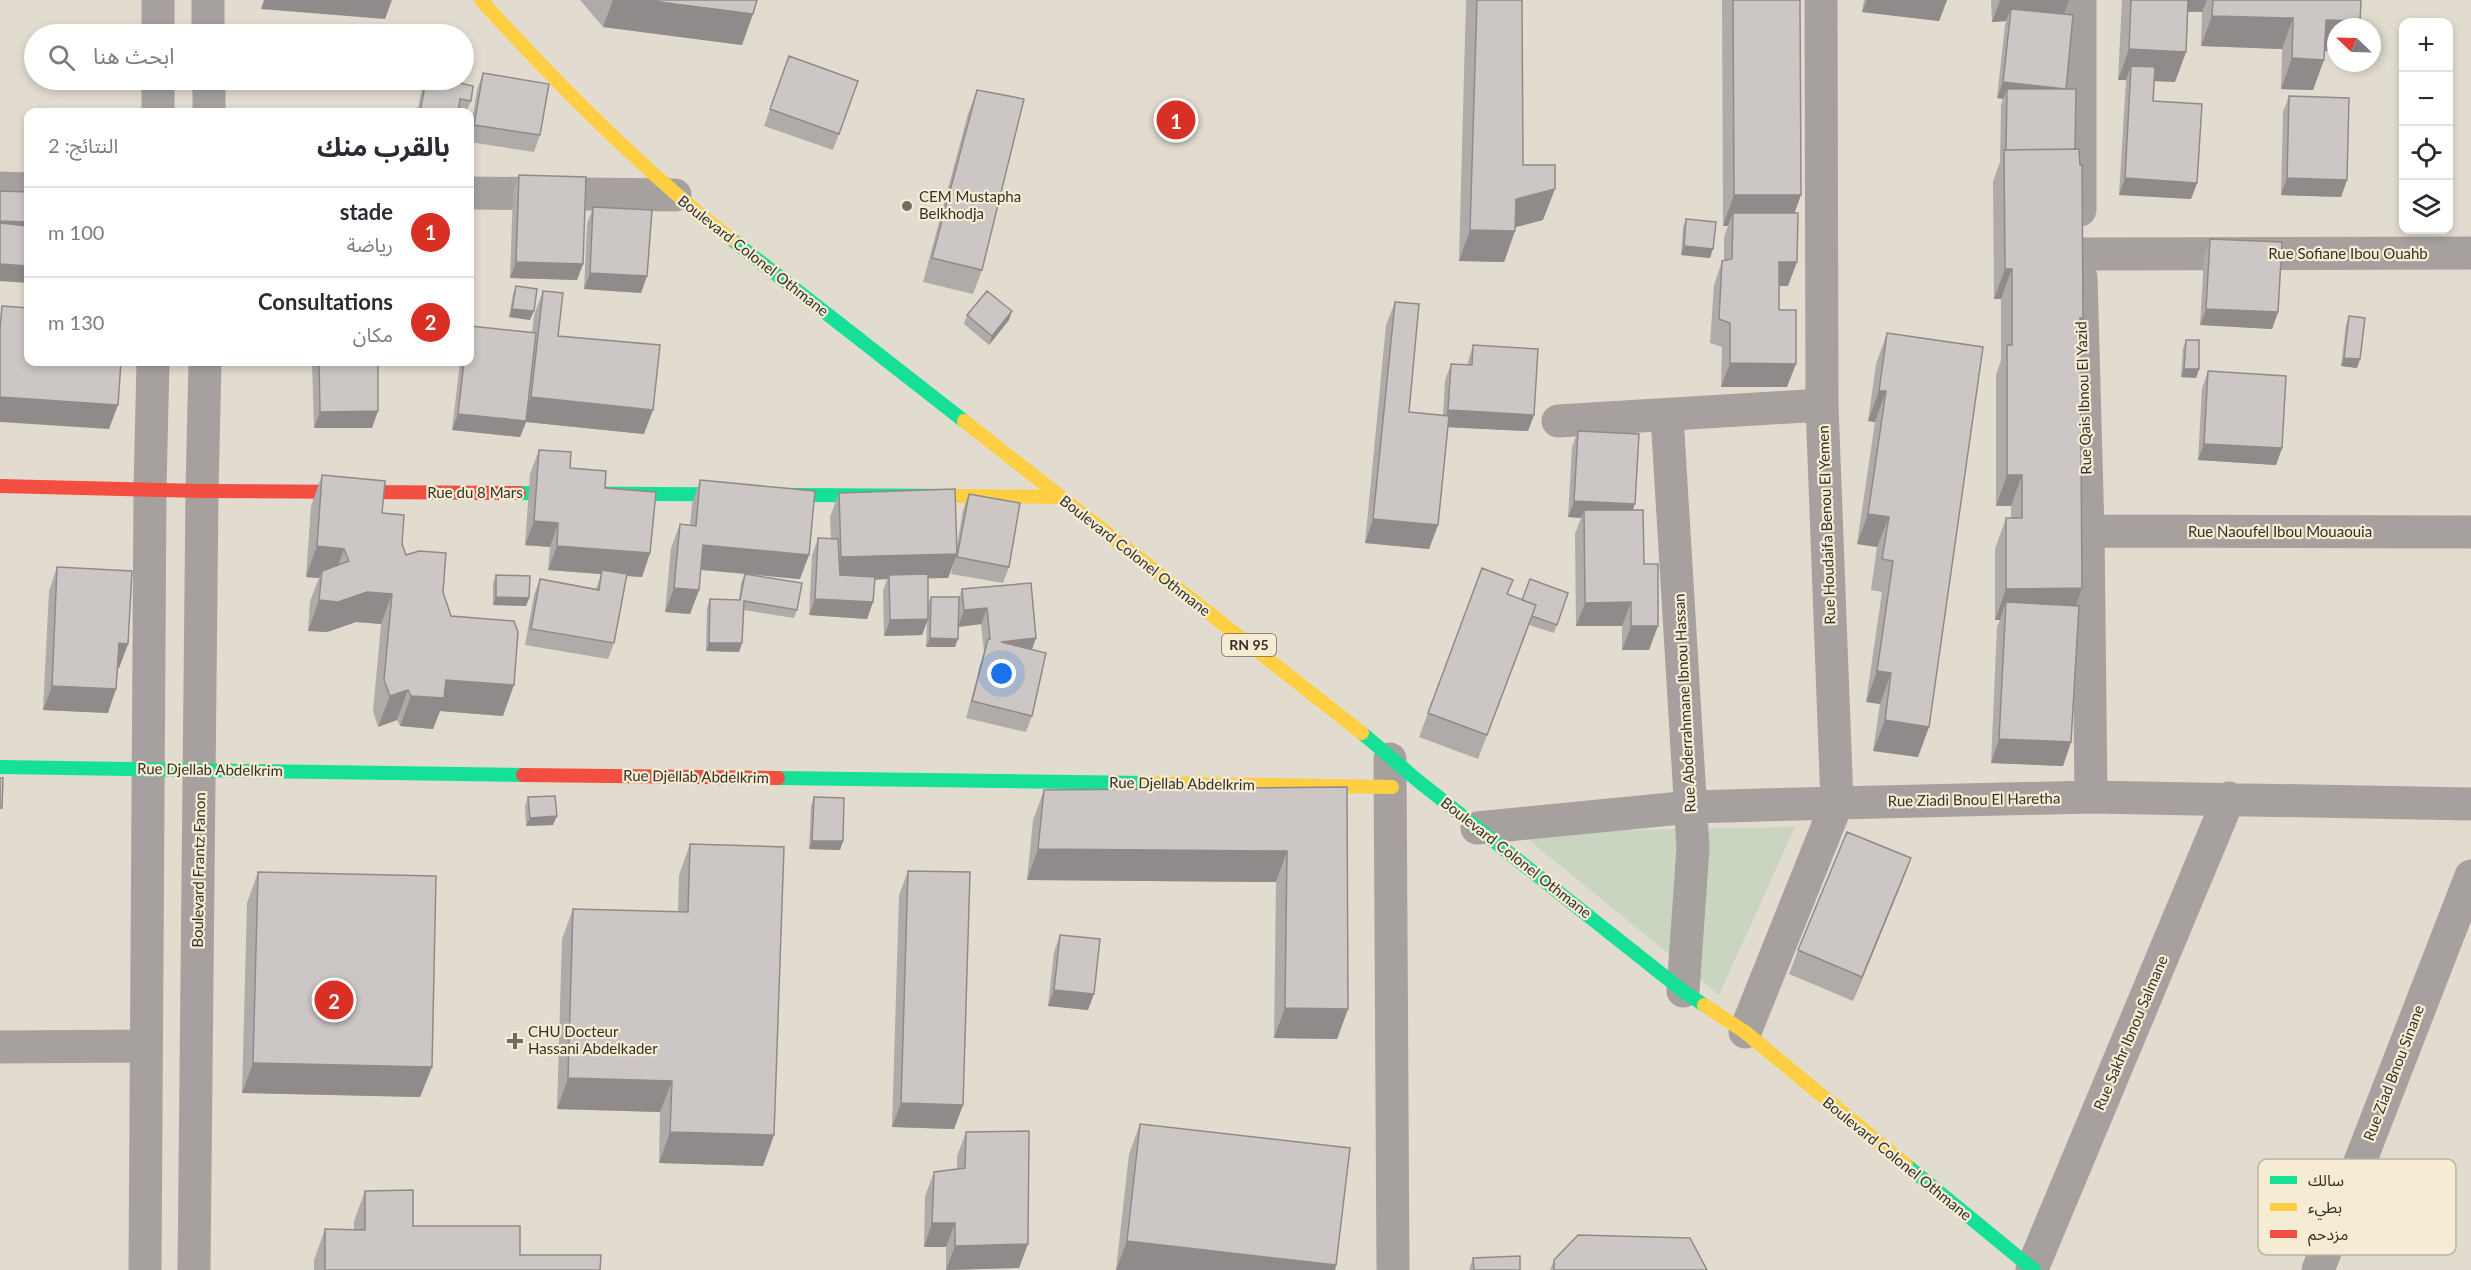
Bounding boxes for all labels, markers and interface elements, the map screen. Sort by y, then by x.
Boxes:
north arrow [2327,18,2381,72]
map controls [2399,18,2453,234]
button: + [2399,18,2453,72]
search box [24,24,474,90]
icon: search [45,41,78,74]
text: ابحث هنا [93,42,174,69]
button: − [2399,72,2453,126]
pin: 1 [1156,98,1196,142]
button: locate [2399,126,2453,180]
text: بالقرب منك [317,130,450,162]
text: النتائج: 2 [48,133,118,157]
button: layers [2399,180,2453,234]
place label: CEM Mustapha Belkhodja [919,187,1021,222]
street label: Boulevard Colonel Othmane [675,191,833,320]
text: stade [340,198,393,225]
marker: CEM Mustapha Belkhodja [900,199,914,213]
text: 100 m [48,220,104,244]
text: 1 [425,220,436,244]
text: رياضة [347,232,393,256]
street label: Rue Sofiane Ibou Ouahb [2268,244,2428,262]
text: Consultations [258,288,393,315]
text: 130 m [48,310,104,334]
text: 2 [425,310,436,334]
street label: Rue Qais Ibnou El Yazid [2071,321,2095,475]
text: مكان [353,322,393,346]
street label: Rue Houdaifa Benou El Yemen [1814,425,1838,625]
street label: Rue du 8 Mars [427,483,523,501]
street label: Boulevard Colonel Othmane [1057,491,1215,620]
street label: Rue Naoufel Ibou Mouaouia [2188,522,2372,540]
street label: Rue Abderrahmane Ibnou Hassan [1669,593,1699,813]
road number: RN 95 [1222,634,1276,656]
your location [987,659,1016,688]
street label: Rue Djellab Abdelkrim [137,759,283,779]
street label: Rue Djellab Abdelkrim [623,766,769,786]
street label: Rue Djellab Abdelkrim [1109,773,1255,793]
street label: Rue Ziadi Bnou El Haretha [1888,788,2060,810]
street label: Boulevard Frantz Fanon [188,792,208,948]
street label: Boulevard Colonel Othmane [1438,793,1596,922]
street label: Rue Sakhr Ibnou Salmane [2089,952,2171,1113]
pin: 2 [314,978,354,1022]
street label: Rue Ziad Bnou Sinane [2359,1002,2427,1143]
place label: CHU Docteur Hassani Abdelkader [528,1022,658,1057]
marker: CHU Docteur Hassani Abdelkader [506,1032,524,1050]
street label: Boulevard Colonel Othmane [1820,1093,1976,1224]
legend [2258,1159,2456,1255]
text: سالك [2308,1170,2344,1189]
text: بطيء [2308,1197,2342,1220]
text: مزدحم [2308,1224,2348,1247]

